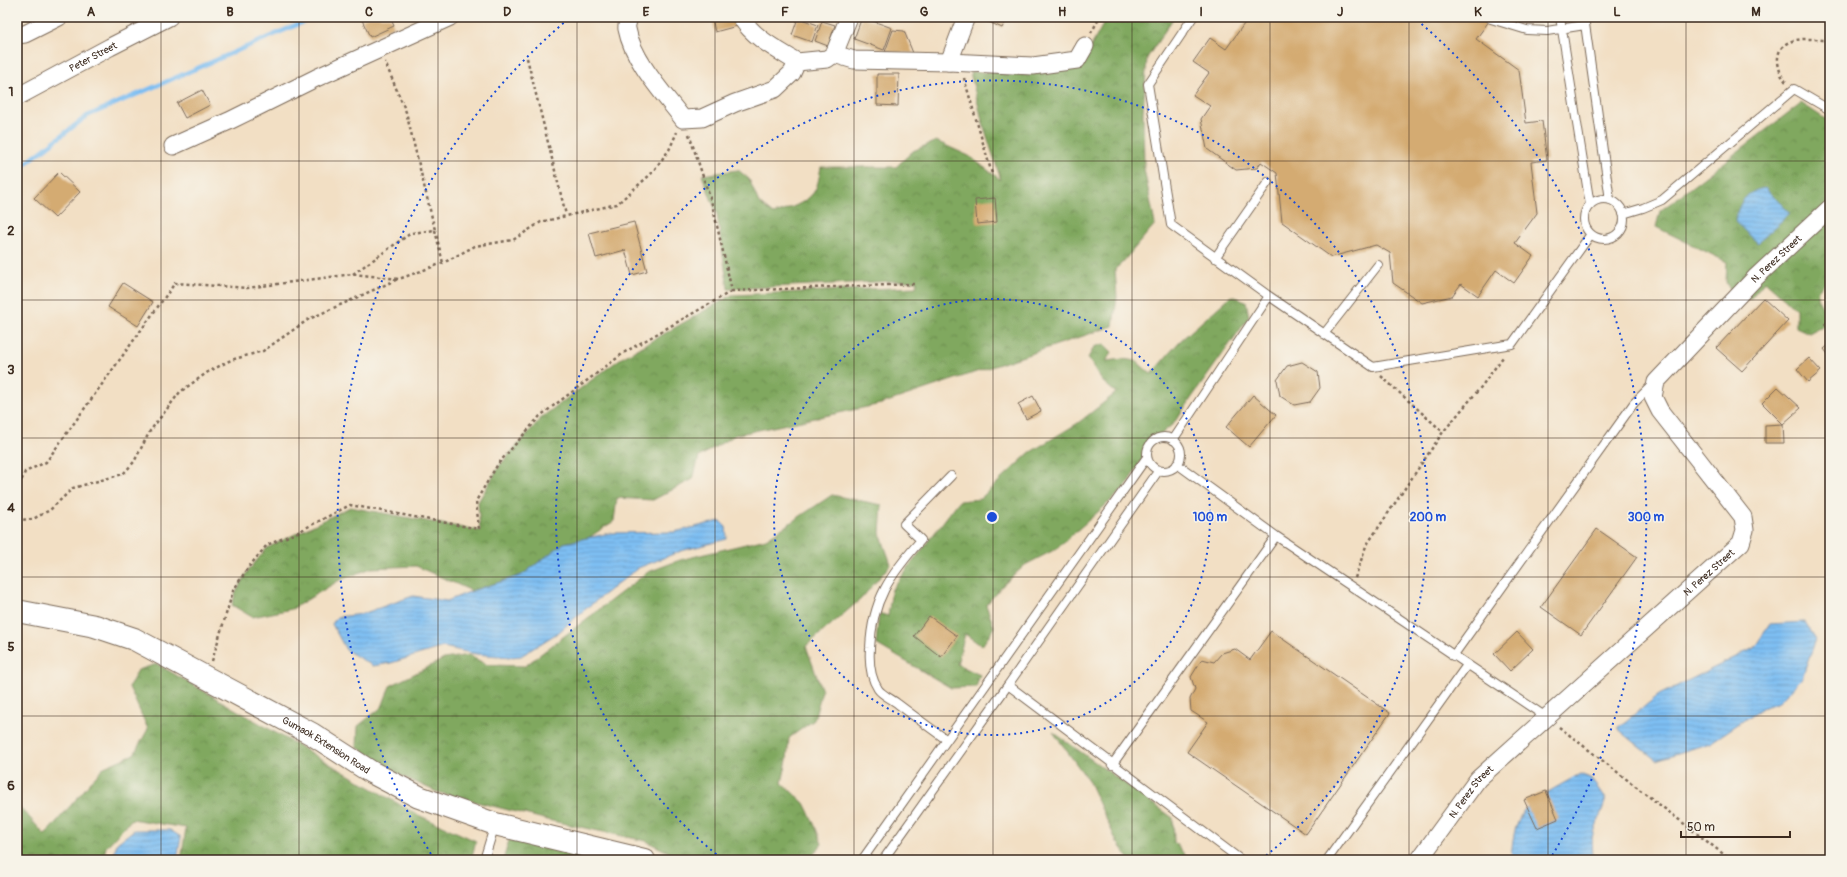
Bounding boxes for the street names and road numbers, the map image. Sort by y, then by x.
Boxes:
street label: Peter Street [67,39,120,75]
street label: N. Perez Street [1749,232,1805,286]
street label: N. Perez Street [1681,546,1738,599]
street label: Gumaok Extension Road [280,714,372,777]
street label: N. Perez Street [1447,763,1497,821]

